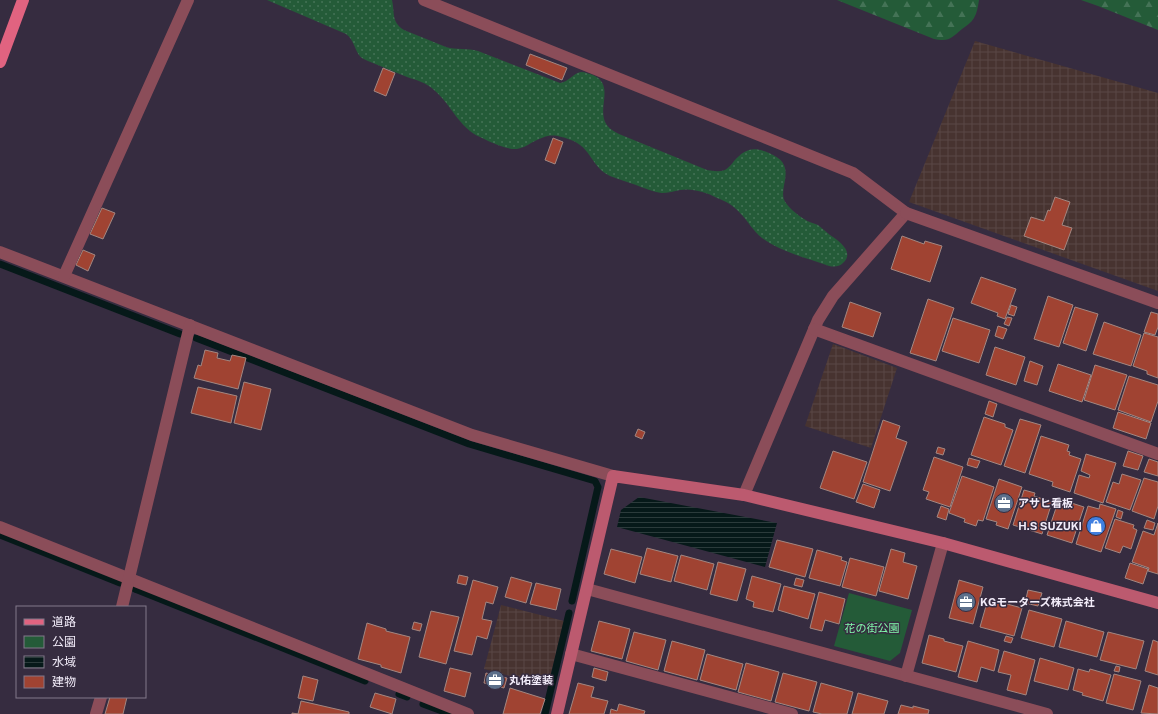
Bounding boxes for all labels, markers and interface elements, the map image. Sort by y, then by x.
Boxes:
office icon: アサヒ看板 [993,492,1015,514]
place label: アサヒ看板 [1018,497,1073,509]
shop icon: H.S SUZUKI [1085,515,1107,537]
place label: H.S SUZUKI [1018,520,1082,532]
office icon: KGモーターズ株式会社 [955,591,977,613]
place label: KGモーターズ株式会社 [980,596,1095,608]
legend [16,606,146,698]
text: 道路 [52,615,76,629]
park label: 花の街公園 [845,622,900,634]
text: 公園 [52,635,76,649]
text: 水域 [52,655,76,669]
office icon: 丸佑塗装 [484,669,506,691]
place label: 丸佑塗装 [509,674,553,686]
text: 建物 [52,675,76,689]

